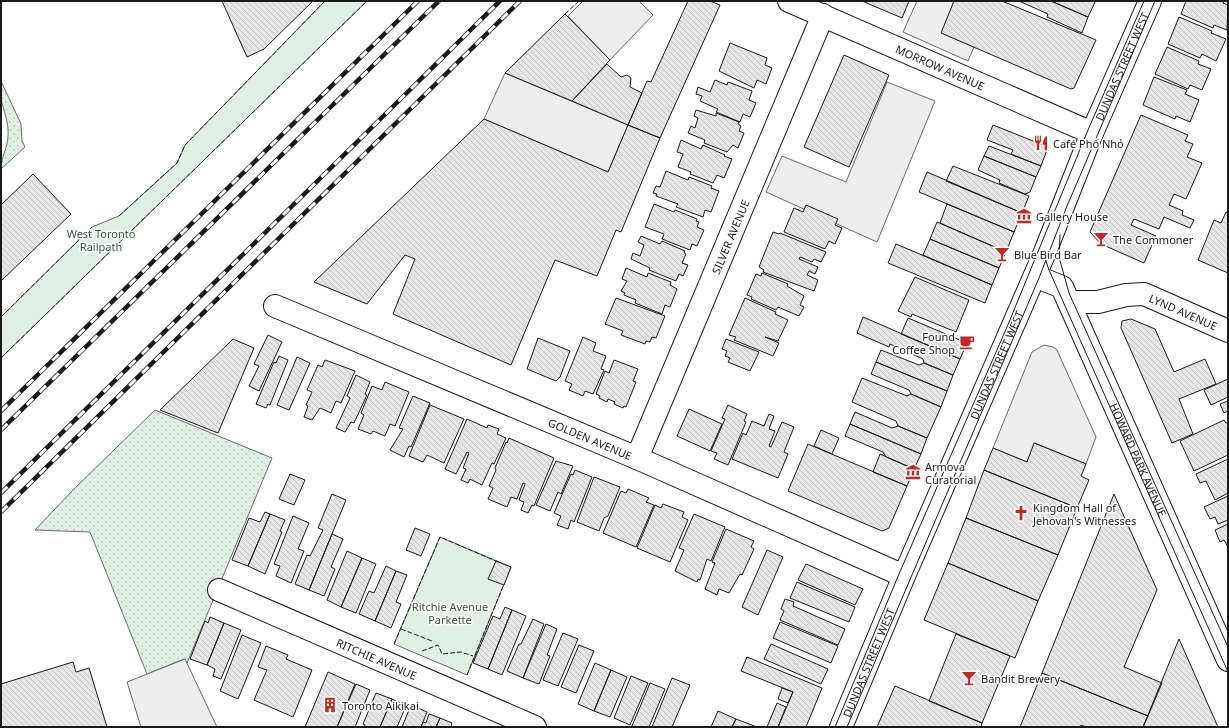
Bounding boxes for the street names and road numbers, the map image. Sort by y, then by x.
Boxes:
street label: DUNDAS STREET WEST [1091,10,1152,123]
street label: MORROW AVENUE [893,41,987,93]
street label: SILVER AVENUE [708,197,752,276]
street label: LYND AVENUE [1147,290,1220,333]
street label: DUNDAS STREET WEST [966,308,1026,421]
street label: HOWARD PARK AVENUE [1107,400,1171,519]
street label: GOLDEN AVENUE [546,414,635,463]
street label: DUNDAS STREET WEST [839,606,897,719]
street label: RITCHIE AVENUE [334,634,419,682]

